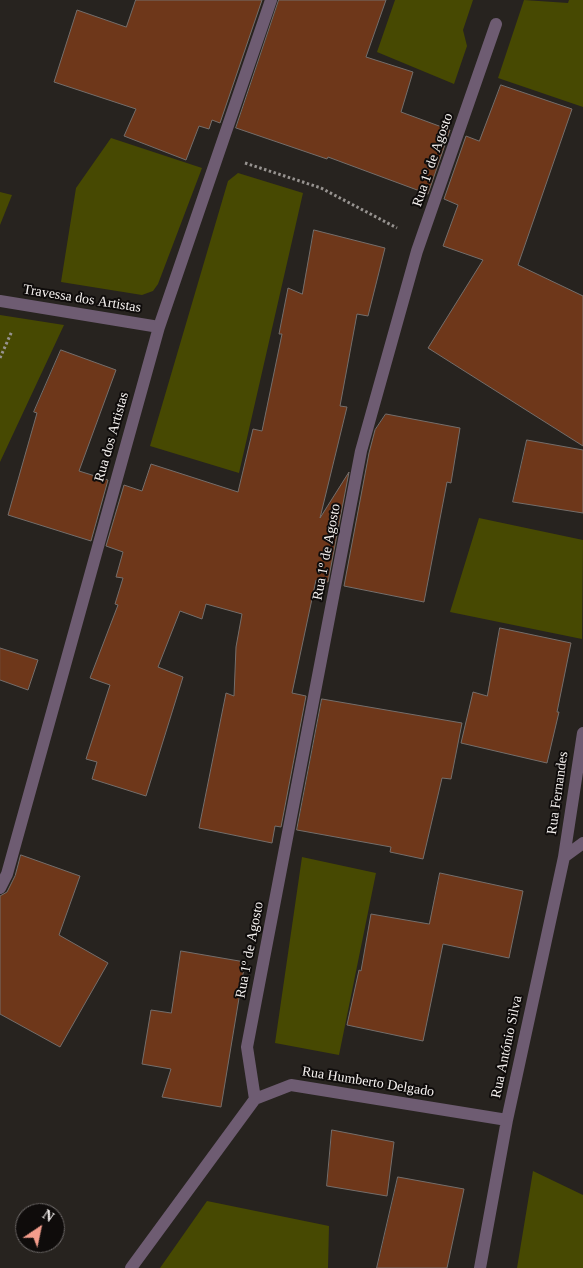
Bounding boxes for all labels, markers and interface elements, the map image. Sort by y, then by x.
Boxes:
street label: Rua 1º de Agosto [409,111,457,209]
street label: Travessa dos Artistas [22,281,142,317]
street label: Rua dos Artistas [91,390,133,484]
street label: Rua 1º de Agosto [309,502,345,602]
street label: Rua Fernandes [544,750,572,836]
street label: Rua 1º de Agosto [232,900,268,1000]
street label: Rua António Silva [488,994,526,1100]
street label: Rua Humberto Delgado [301,1063,435,1101]
north arrow [15,1203,65,1253]
text: N [40,1207,56,1225]

